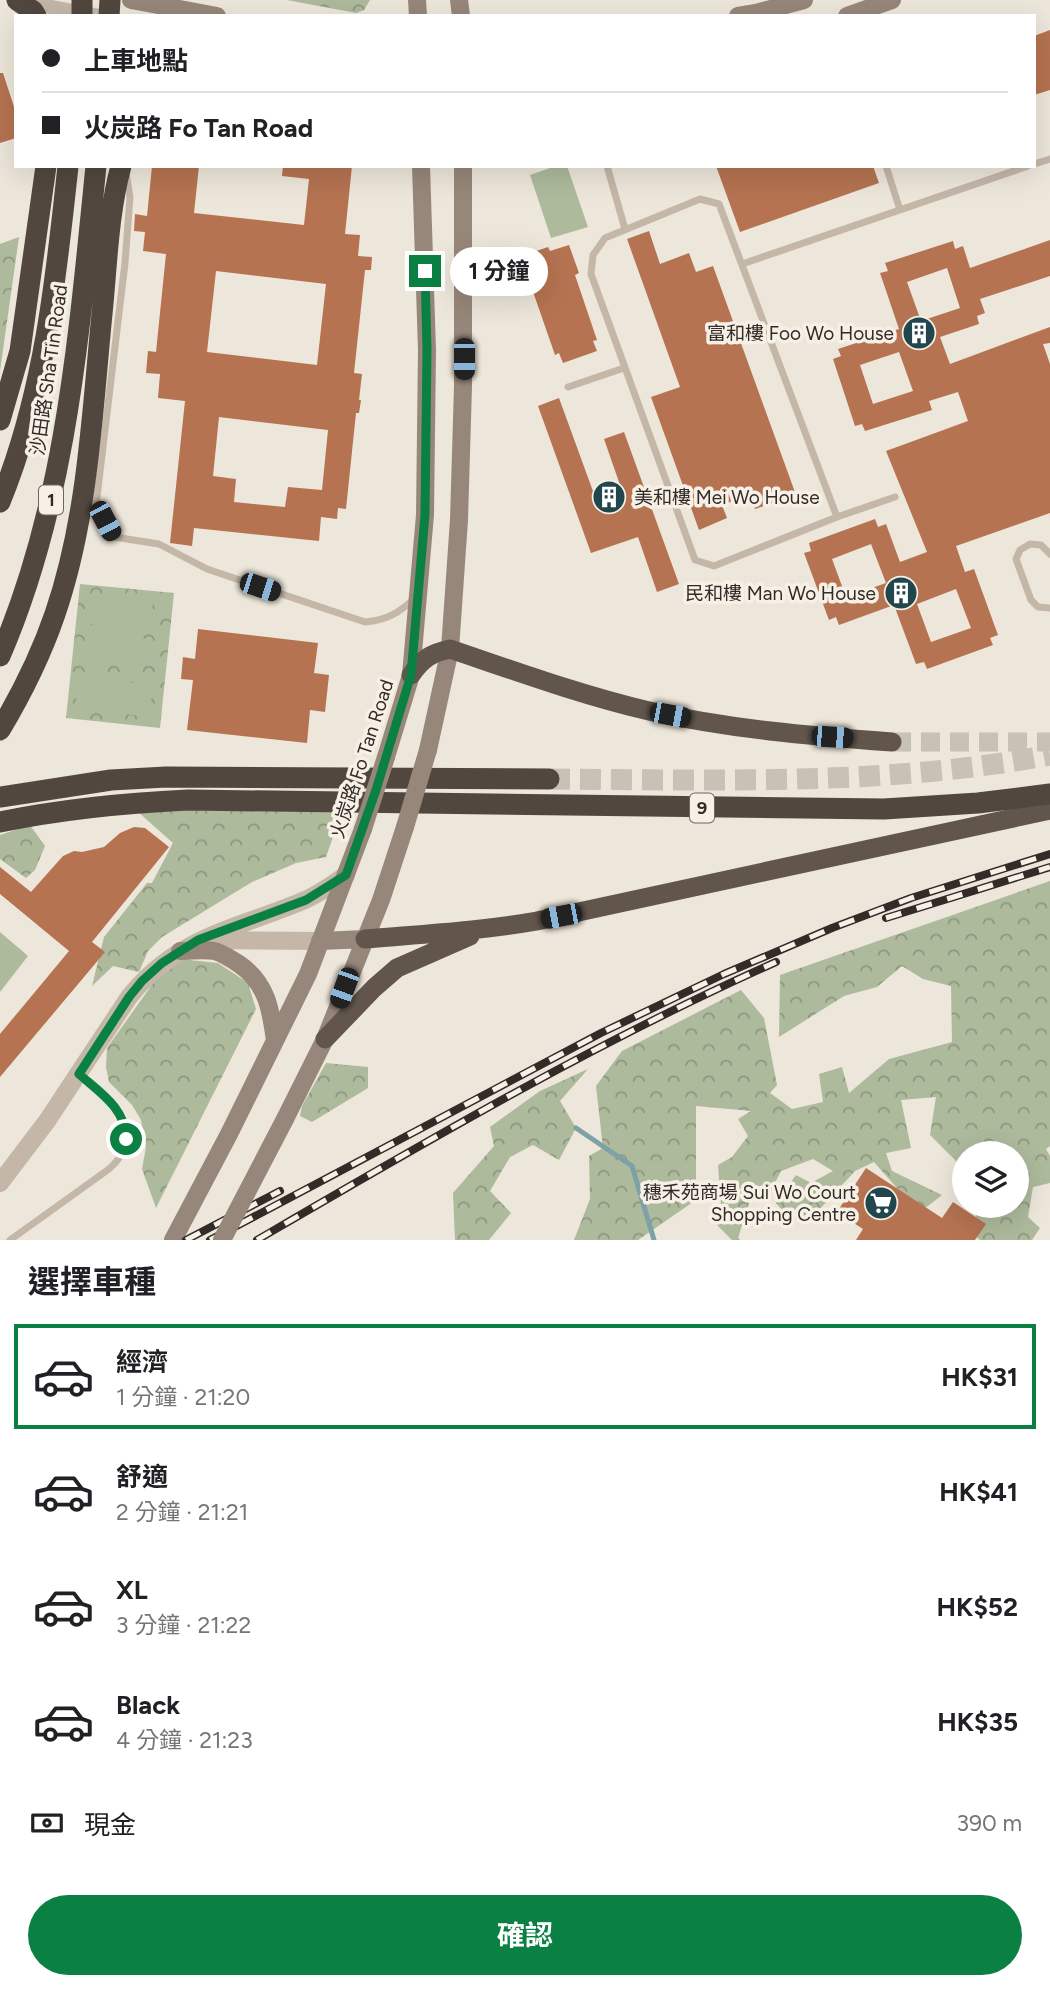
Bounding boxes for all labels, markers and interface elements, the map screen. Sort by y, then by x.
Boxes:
text: 上車地點 [84,45,188,77]
text: 火炭路 Fo Tan Road [84,112,313,144]
callout: 1 分鐘 [450,246,548,296]
route end [409,255,441,287]
text: 1 分鐘 [468,257,530,285]
street label: 沙田路 Sha Tin Road [26,283,72,457]
building icon: 富和樓 Foo Wo House [900,314,938,352]
place label: 富和樓 Foo Wo House [707,322,894,345]
car [454,338,475,380]
building icon: 美和樓 Mei Wo House [590,478,628,516]
road number: 1 [39,486,63,514]
place label: 美和樓 Mei Wo House [634,486,820,509]
car [86,498,125,544]
car [237,571,284,603]
building icon: 民和樓 Man Wo House [882,574,920,612]
place label: 民和樓 Man Wo House [685,582,876,605]
street label: 火炭路 Fo Tan Road [325,677,399,841]
car [648,701,693,729]
car [811,725,854,749]
road number: 9 [690,794,714,822]
car [539,902,584,930]
car [327,965,362,1011]
route start [110,1123,142,1155]
map controls [952,1141,1029,1218]
button: layers [952,1141,1029,1218]
place label: 穗禾苑商場 Sui Wo Court Shopping Centre [643,1181,856,1226]
supermarket icon: 穗禾苑商場 Sui Wo Court Shopping Centre [862,1184,900,1222]
text: 選擇車種 [28,1263,156,1301]
icon: car [32,1345,95,1408]
text: 經濟 [116,1346,168,1378]
text: HK$31 [941,1361,1018,1393]
text: 1 分鐘 · 21:20 [116,1383,250,1411]
icon: car [32,1460,95,1523]
text: 舒適 [116,1461,168,1493]
text: HK$41 [939,1476,1018,1508]
text: 2 分鐘 · 21:21 [116,1498,248,1526]
text: XL [116,1574,148,1606]
icon: car [32,1575,95,1638]
text: HK$52 [937,1591,1018,1623]
text: 3 分鐘 · 21:22 [116,1611,251,1639]
text: Black [116,1689,180,1721]
icon: car [32,1690,95,1753]
text: HK$35 [937,1706,1018,1738]
text: 4 分鐘 · 21:23 [116,1726,253,1754]
icon: cash [28,1804,66,1842]
text: 現金 [84,1809,136,1841]
text: 390 m [956,1809,1022,1837]
button: 確認 [28,1895,1022,1975]

